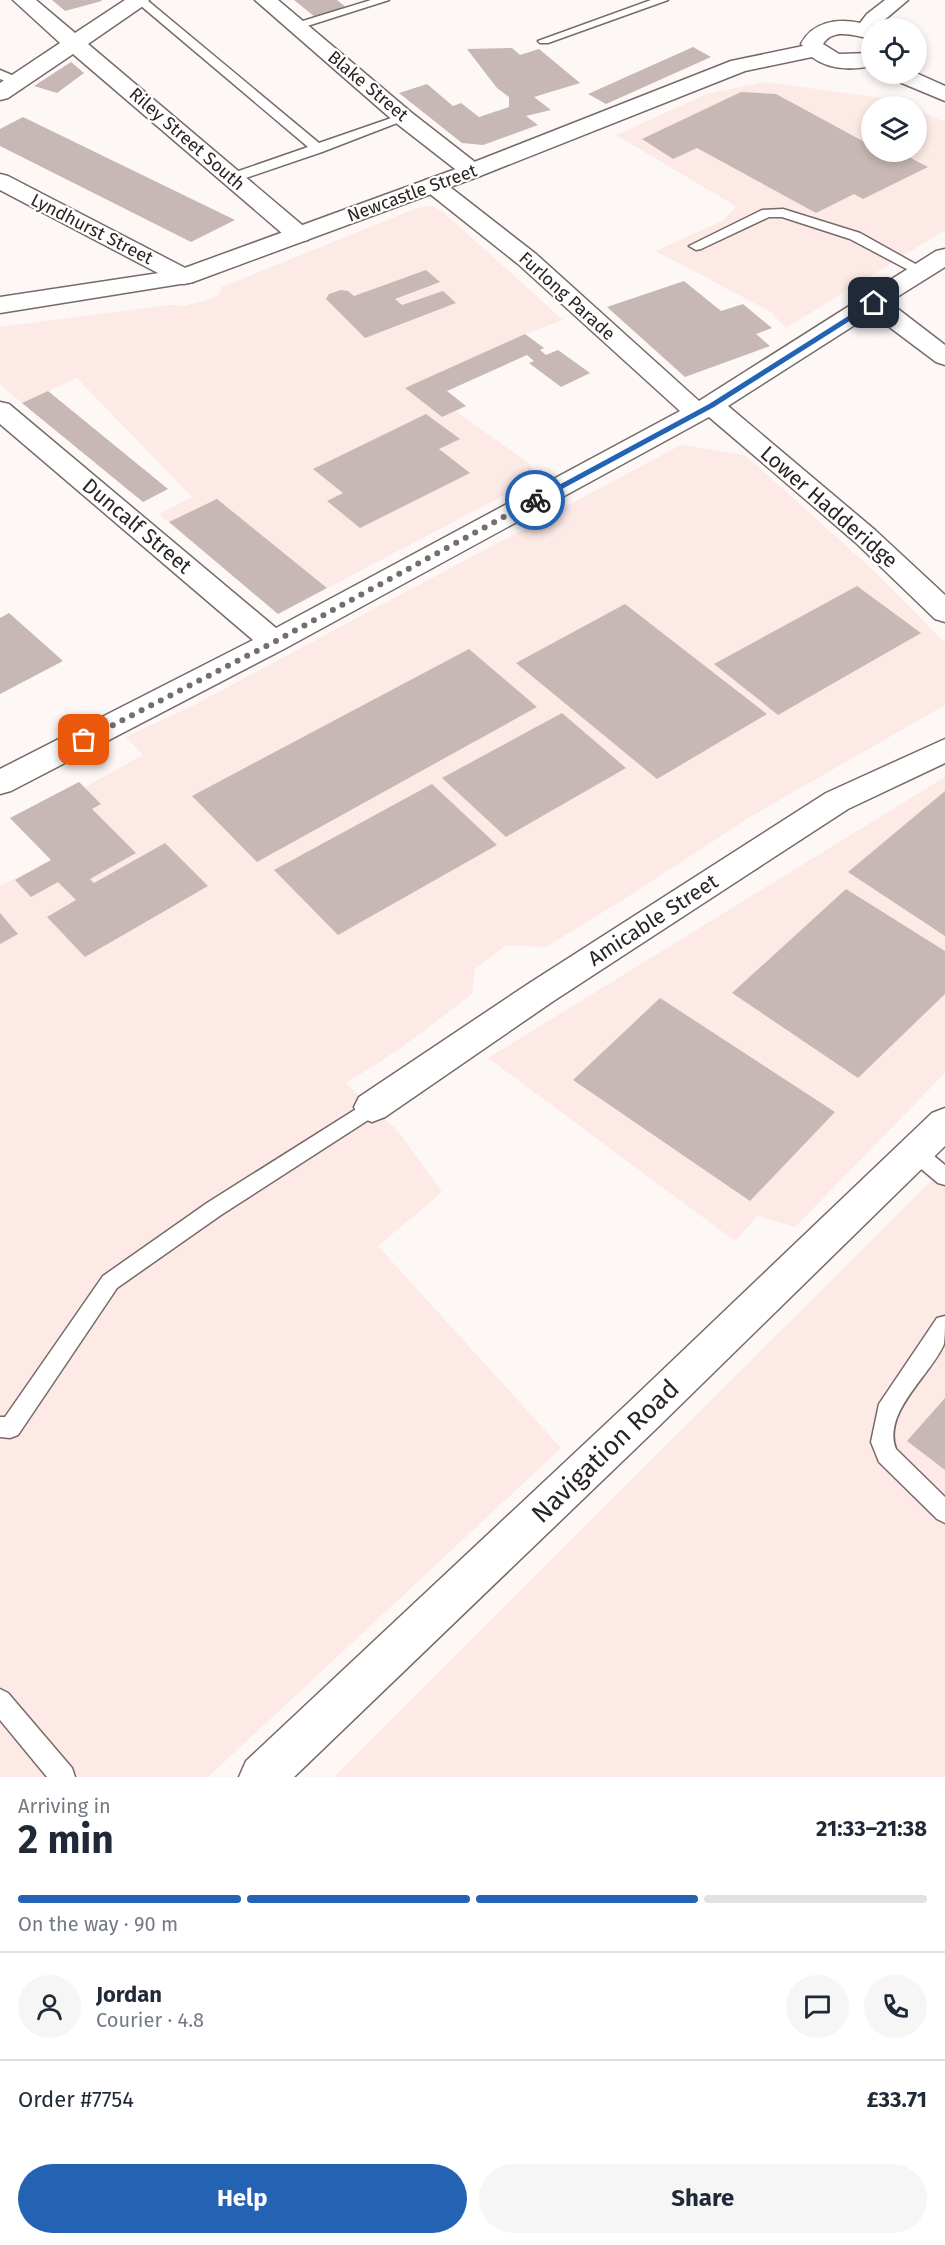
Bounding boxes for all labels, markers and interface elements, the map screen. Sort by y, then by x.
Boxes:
map controls [861,18,927,162]
button: locate [861,18,927,84]
street label: Blake Street [323,46,413,126]
street label: Riley Street South [125,83,249,195]
button: layers [861,96,927,162]
street label: Newcastle Street [344,159,480,227]
street label: Lyndhurst Street [27,189,157,269]
street label: Furlong Parade [514,247,620,345]
pin [848,277,899,328]
icon: home [857,286,890,319]
street label: Lower Hadderidge [755,440,903,574]
courier [505,470,565,530]
street label: Duncalf Street [77,473,197,580]
icon: bike [519,484,552,517]
pin [58,714,109,765]
icon: bag [67,723,100,756]
street label: Amicable Street [583,868,723,972]
street label: Navigation Road [525,1373,685,1529]
text: Arriving in [18,1794,111,1818]
text: 21:33–21:38 [816,1815,927,1842]
text: 2 min [18,1817,114,1863]
text: On the way · 90 m [18,1912,178,1936]
button: person [18,1975,81,2038]
button: chat [786,1975,849,2038]
button: phone [864,1975,927,2038]
text: Jordan [96,1981,162,2008]
text: Courier · 4.8 [96,2008,204,2032]
text: Order #7754 [18,2086,134,2113]
text: £33.71 [867,2086,927,2113]
button: Help [18,2164,467,2233]
button: Share [479,2164,927,2233]

